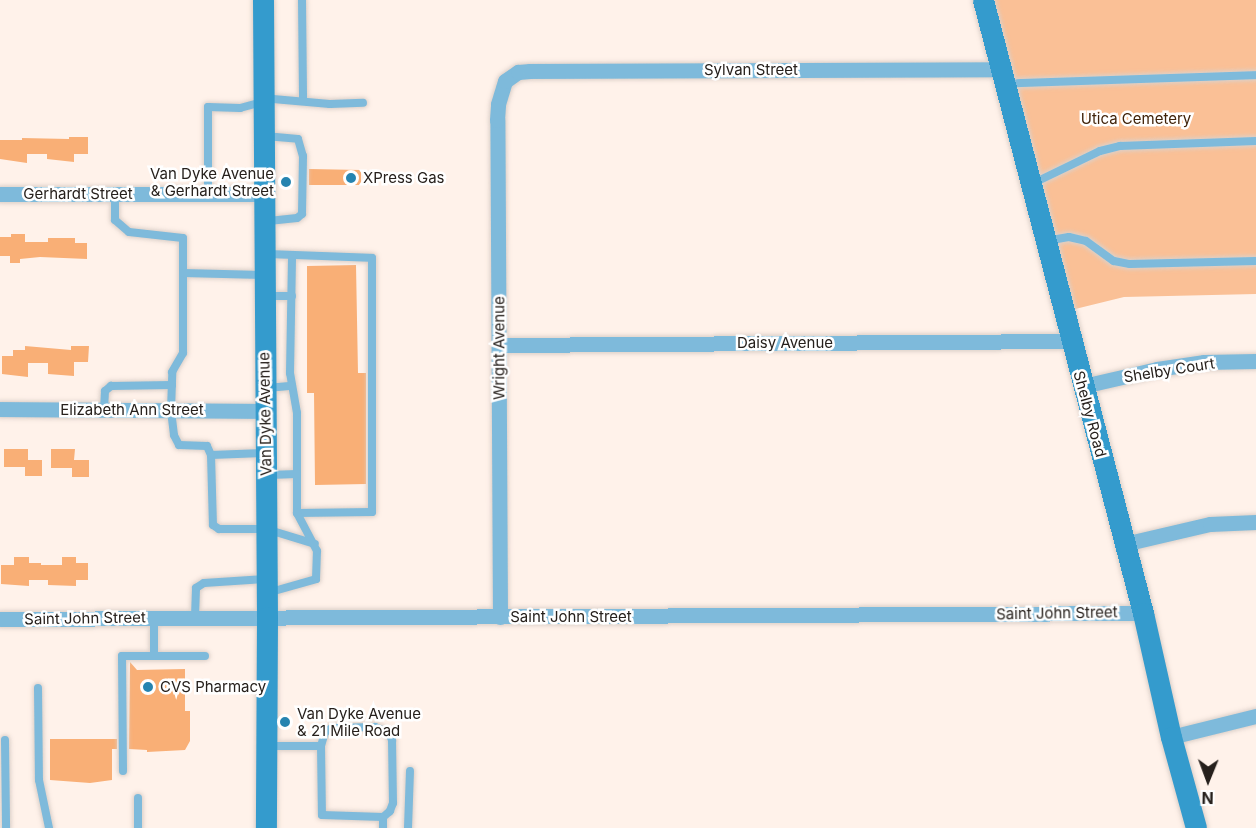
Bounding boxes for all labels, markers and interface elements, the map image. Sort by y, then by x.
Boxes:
street label: Sylvan Street [704,61,798,79]
park label: Utica Cemetery [1081,110,1191,128]
place label: Van Dyke Avenue & Gerhardt Street [150,164,274,199]
place label: XPress Gas [363,169,445,187]
marker: XPress Gas [344,171,358,185]
marker: Van Dyke Avenue & Gerhardt Street [279,175,293,189]
street label: Gerhardt Street [23,185,133,203]
street label: Wright Avenue [490,296,508,400]
street label: Daisy Avenue [737,334,833,352]
street label: Van Dyke Avenue [255,352,275,476]
street label: Shelby Court [1122,354,1216,386]
street label: Shelby Road [1070,369,1110,459]
street label: Elizabeth Ann Street [60,401,204,419]
street label: Saint John Street [996,603,1118,623]
street label: Saint John Street [24,608,146,628]
street label: Saint John Street [510,608,632,626]
place label: CVS Pharmacy [160,678,266,696]
marker: CVS Pharmacy [141,680,155,694]
place label: Van Dyke Avenue & 21 Mile Road [297,704,421,739]
marker: Van Dyke Avenue & 21 Mile Road [278,715,292,729]
north arrow [1178,750,1238,810]
text: N [1201,788,1214,808]

